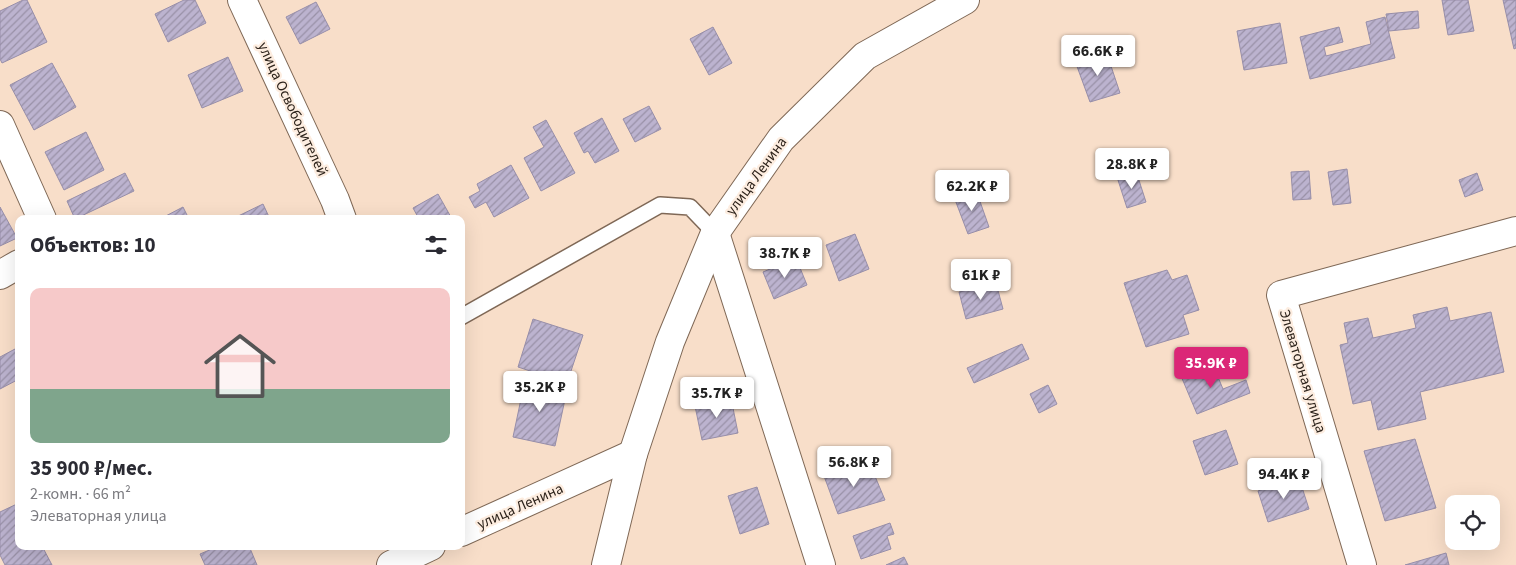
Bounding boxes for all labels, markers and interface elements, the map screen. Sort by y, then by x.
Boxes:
pin: 66.6K ₽ [1052,34,1144,77]
street label: улица Освободителей [252,39,333,180]
text: 66.6K ₽ [1072,40,1124,62]
street label: улица Ленина [721,133,792,220]
pin: 28.8K ₽ [1086,148,1178,190]
text: 28.8K ₽ [1106,153,1158,175]
pin: 62.2K ₽ [926,170,1018,212]
text: 62.2K ₽ [946,175,998,197]
text: Объектов: 10 [30,230,156,260]
icon: filters [422,231,450,259]
pin: 38.7K ₽ [739,236,831,279]
text: 38.7K ₽ [759,242,811,264]
pin: 61K ₽ [946,258,1016,301]
text: 61K ₽ [962,264,1000,286]
street label: Элеваторная улица [1274,307,1331,435]
icon: home [195,321,285,411]
pin: 35.9K ₽ [1165,346,1257,389]
text: 35.9K ₽ [1185,352,1237,374]
pin: 35.2K ₽ [494,370,586,413]
text: 35.2K ₽ [514,376,566,398]
pin: 35.7K ₽ [671,376,763,419]
text: 35.7K ₽ [691,382,743,404]
pin: 56.8K ₽ [808,446,900,488]
text: 56.8K ₽ [828,451,880,473]
text: 35 900 ₽/мес. [30,453,153,483]
pin: 94.4K ₽ [1238,458,1330,500]
text: 94.4K ₽ [1258,463,1310,485]
street label: улица Ленина [474,478,567,535]
text: 2-комн. · 66 m² [30,483,131,505]
map controls [1445,495,1500,550]
button: locate [1445,495,1500,550]
text: Элеваторная улица [30,505,167,527]

